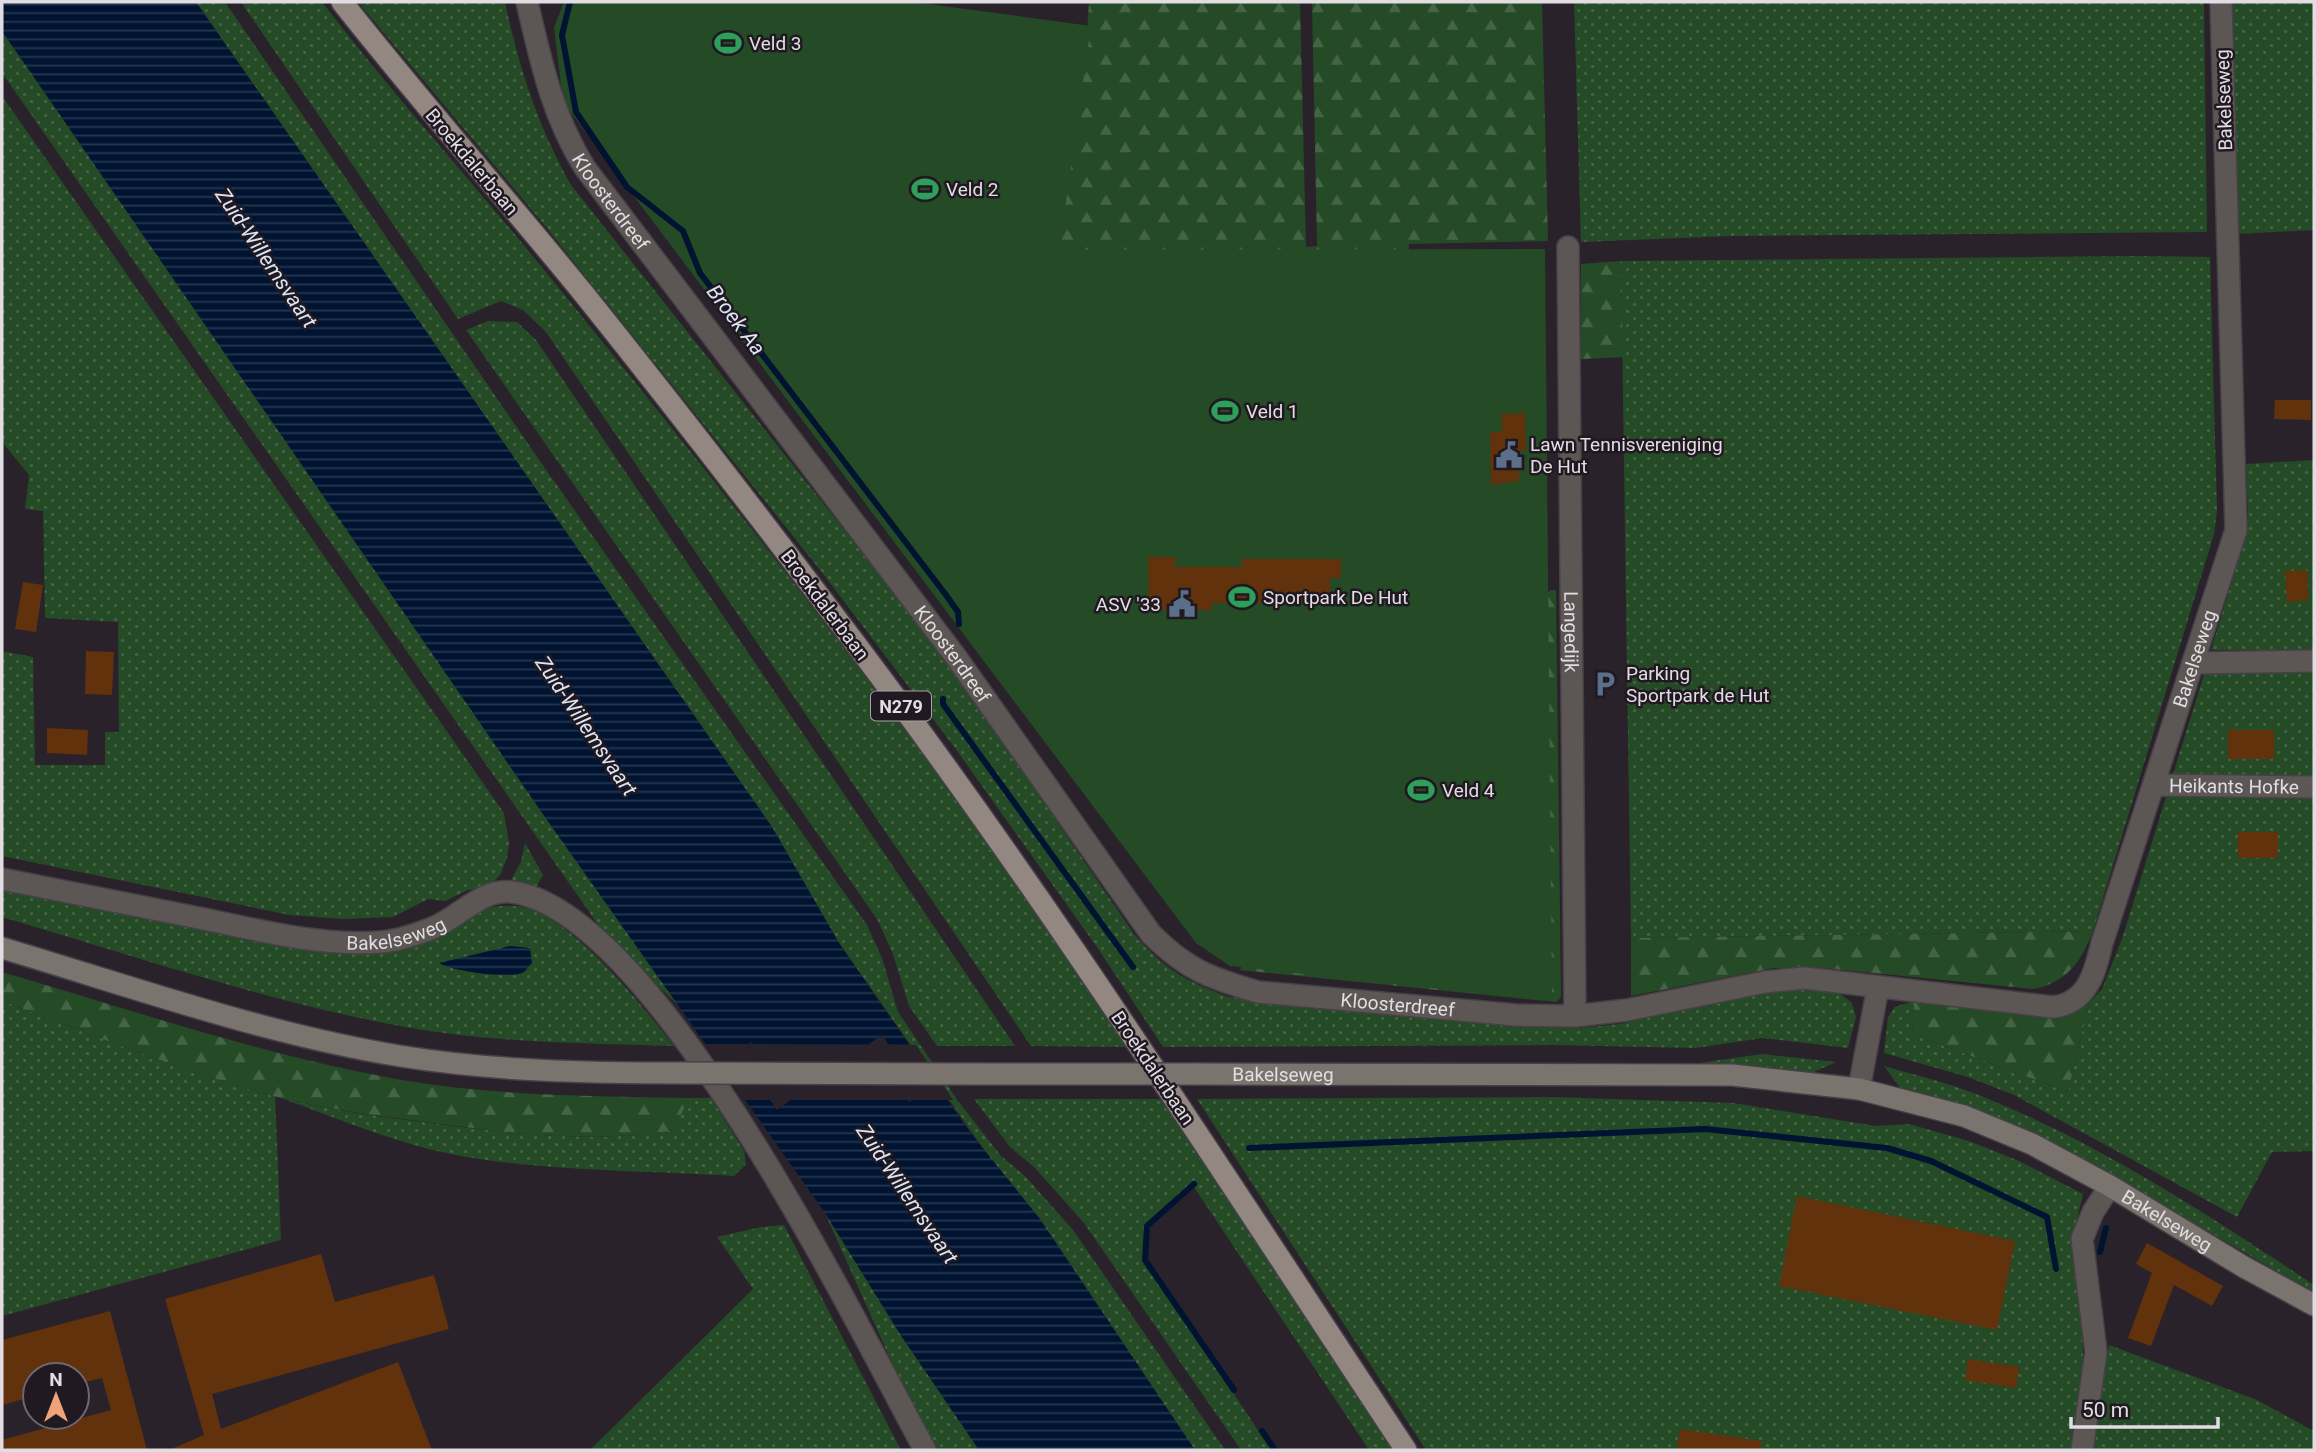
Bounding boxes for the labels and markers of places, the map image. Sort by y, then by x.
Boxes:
sports icon: Veld 3 [713,28,743,58]
place label: Veld 3 [749,32,802,55]
sports icon: Veld 2 [910,174,940,204]
place label: Veld 2 [946,178,999,201]
sports icon: Veld 1 [1210,396,1240,426]
place label: Veld 1 [1246,400,1299,423]
place label: Lawn Tennisvereniging De Hut [1530,433,1723,478]
public building icon: Lawn Tennisvereniging De Hut [1494,440,1524,470]
sports icon: Sportpark De Hut [1227,582,1257,612]
place label: Sportpark De Hut [1263,586,1408,609]
public building icon: ASV '33 [1167,589,1197,619]
place label: ASV '33 [1096,593,1161,616]
place label: Parking Sportpark de Hut [1626,662,1769,707]
parking icon: Parking Sportpark de Hut [1590,669,1620,699]
sports icon: Veld 4 [1406,775,1436,805]
place label: Veld 4 [1442,779,1495,802]

